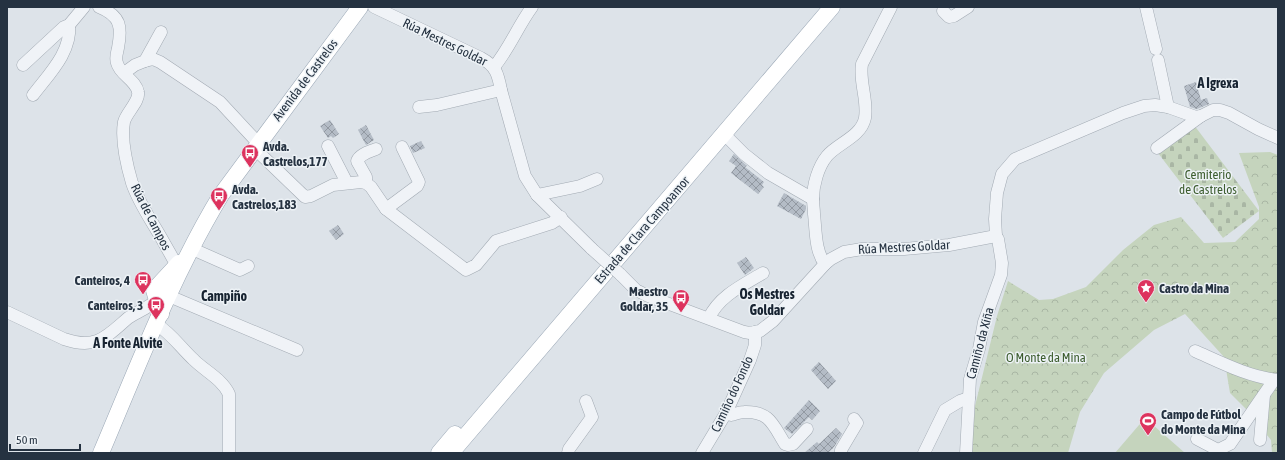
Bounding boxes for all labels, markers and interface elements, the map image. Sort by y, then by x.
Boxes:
street label: Rúa Mestres Goldar [400,15,490,69]
street label: Avenida de Castrelos [269,36,341,124]
district label: A Igrexa [1197,75,1239,91]
place label: Avda. Castrelos,177 [262,139,328,169]
bus stop icon: Avda. Castrelos,177 [240,143,260,168]
park label: Cemiterio de Castrelos [1179,167,1237,197]
street label: Estrada de Clara Campoamor [591,173,693,287]
street label: Rúa de Campos [128,181,174,253]
place label: Avda. Castrelos,183 [231,182,297,212]
bus stop icon: Avda. Castrelos,183 [209,186,229,211]
street label: Rúa Mestres Goldar [858,237,951,257]
bus stop icon: Canteiros, 4 [133,270,153,295]
place label: Canteiros, 4 [75,273,130,288]
place icon: Castro da Mina [1136,278,1156,303]
place label: Castro da Mina [1159,281,1229,296]
place label: Maestro Goldar, 35 [620,284,668,314]
district label: Os Mestres Goldar [739,286,795,318]
district label: Campiño [201,288,247,304]
bus stop icon: Maestro Goldar, 35 [671,288,691,313]
bus stop icon: Canteiros, 3 [146,295,166,320]
place label: Canteiros, 3 [88,298,143,313]
street label: Camiño da Xiña [963,306,997,380]
district label: A Fonte Alvite [92,335,163,351]
park label: O Monte da Mina [1006,350,1086,365]
street label: Camiño do Fondo [708,354,756,434]
place label: Campo de Fútbol do Monte da Mina [1161,407,1246,437]
sports icon: Campo de Fútbol do Monte da Mina [1138,411,1158,436]
scale bar [10,426,80,452]
text: 50 m [16,433,38,447]

